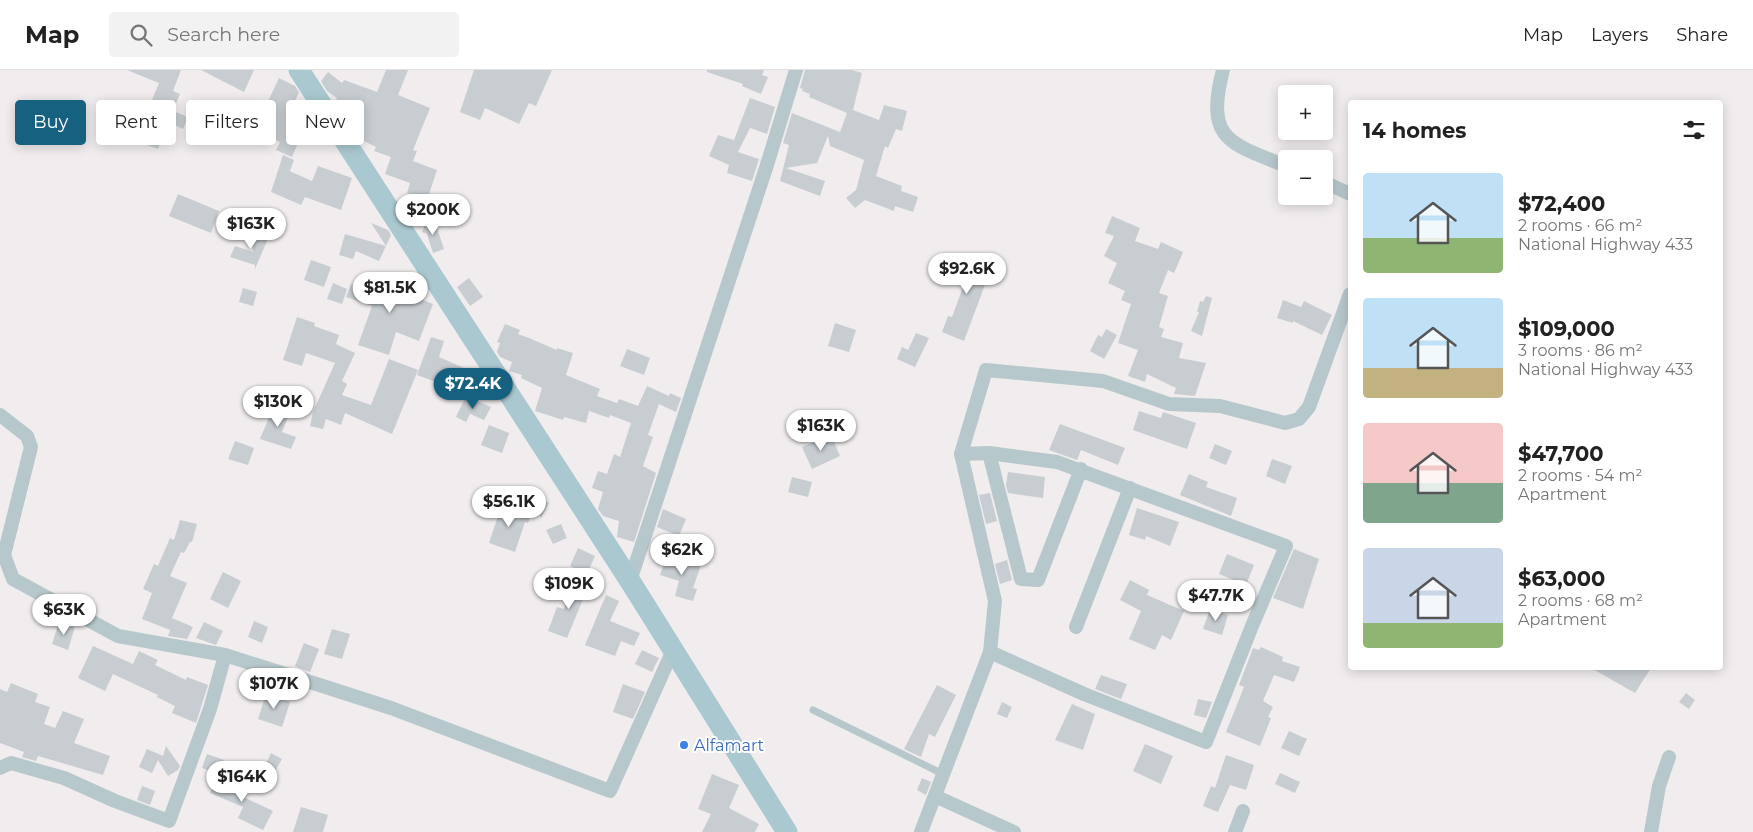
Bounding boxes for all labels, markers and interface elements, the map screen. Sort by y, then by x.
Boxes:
search box [109,12,459,57]
text: Map [25,20,79,49]
icon: search [127,21,155,49]
text: Search here [167,23,280,46]
text: Map [1523,24,1563,46]
text: Layers [1591,24,1648,46]
text: Share [1676,24,1728,46]
map controls [1278,85,1333,205]
button: + [1278,85,1333,140]
chip: Buy [15,100,86,145]
chip: Rent [96,100,176,145]
chip: Filters [186,100,276,145]
chip: New [286,100,364,145]
icon: filters [1680,116,1708,144]
text: 14 homes [1363,118,1467,143]
button: − [1278,150,1333,205]
text: $72,400 [1518,191,1605,216]
icon: home [1403,193,1463,253]
pin: $200K [398,194,468,236]
text: $200K [406,200,460,219]
pin: $163K [216,208,286,250]
text: $163K [227,214,275,233]
text: 2 rooms · 66 m² [1518,216,1642,235]
text: National Highway 433 [1518,235,1693,254]
pin: $92.6K [926,252,1008,295]
text: $92.6K [939,259,995,278]
pin: $81.5K [349,272,431,314]
text: $81.5K [364,278,416,297]
text: $109,000 [1518,316,1615,341]
icon: home [1403,318,1463,378]
text: 3 rooms · 86 m² [1518,341,1643,360]
text: National Highway 433 [1518,360,1693,379]
pin: $72.4K [432,368,514,410]
text: $72.4K [445,374,501,393]
pin: $130K [243,386,313,428]
text: $130K [254,392,302,411]
pin: $163K [786,410,856,452]
text: $163K [797,416,845,435]
text: $47,700 [1518,441,1603,466]
icon: home [1403,443,1463,503]
text: 2 rooms · 54 m² [1518,466,1642,485]
text: Apartment [1518,485,1607,504]
pin: $56.1K [468,486,550,528]
text: $56.1K [483,492,535,511]
pin: $62K [652,534,712,576]
text: $62K [661,540,703,559]
text: $63,000 [1518,566,1605,591]
pin: $109K [534,568,604,610]
icon: home [1403,568,1463,628]
text: $109K [544,574,594,593]
pin: $47.7K [1175,580,1257,622]
text: $47.7K [1188,586,1244,605]
text: 2 rooms · 68 m² [1518,591,1643,610]
pin: $63K [34,594,94,636]
text: $63K [43,600,85,619]
text: Apartment [1518,610,1607,629]
pin: $107K [239,668,309,710]
text: $107K [250,674,298,693]
place label: Alfamart [694,736,765,755]
marker: Alfamart [678,739,690,751]
pin: $164K [207,760,277,803]
text: $164K [217,767,267,786]

